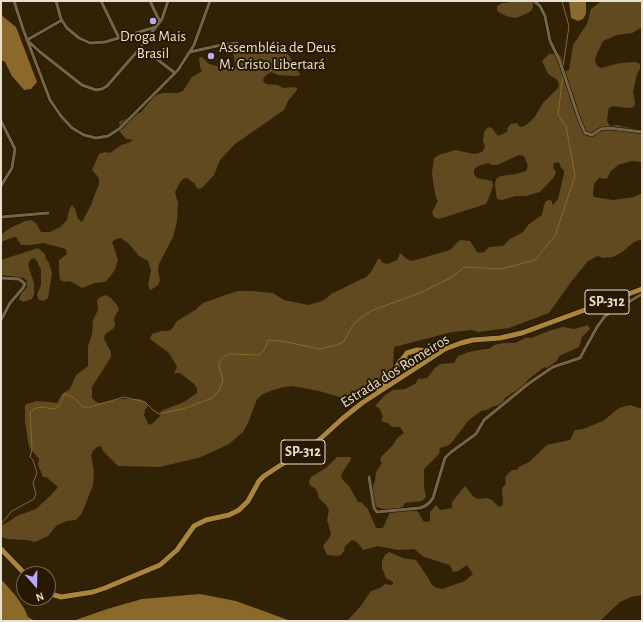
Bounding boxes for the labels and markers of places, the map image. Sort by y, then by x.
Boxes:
marker: Droga Mais Brasil [148,16,158,26]
place label: Droga Mais Brasil [120,27,186,62]
place label: Assembléia de Deus M. Cristo Libertará [219,38,336,73]
marker: Assembléia de Deus M. Cristo Libertará [206,51,216,61]

